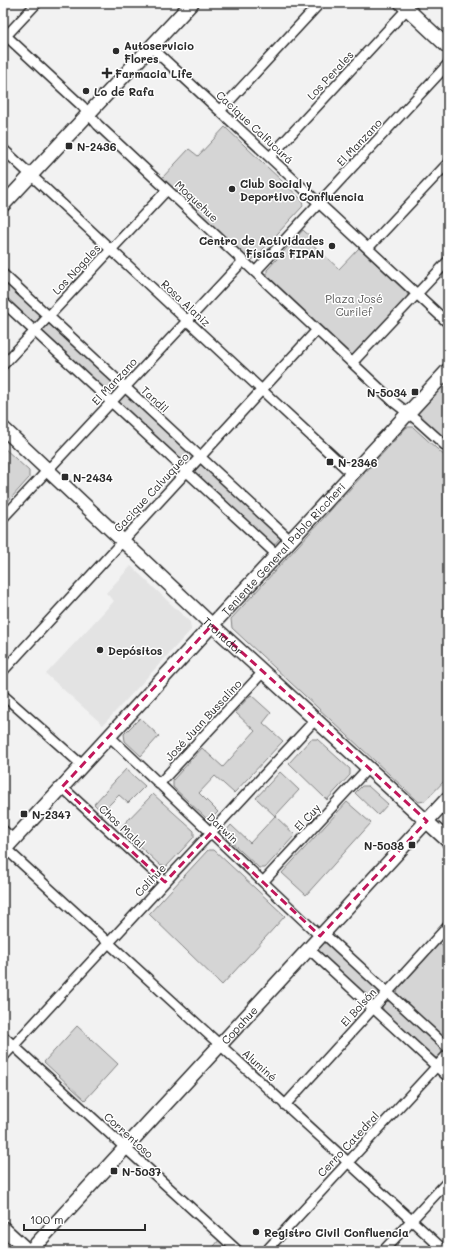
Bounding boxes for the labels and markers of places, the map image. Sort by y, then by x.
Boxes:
place label: Autoservicio Flores [124,38,194,66]
marker: Autoservicio Flores [111,46,121,56]
place label: Farmacia Life [115,66,193,81]
marker: Farmacia Life [102,68,112,78]
place label: Lo de Rafa [94,84,155,99]
marker: Lo de Rafa [81,86,91,96]
place label: N-2436 [77,139,117,154]
marker: N-2436 [64,141,74,151]
place label: Club Social y Deportivo Confluencia [240,176,364,204]
marker: Club Social y Deportivo Confluencia [227,184,237,194]
place label: Centro de Actividades Físicas FIPAN [199,233,324,261]
marker: Centro de Actividades Físicas FIPAN [327,241,337,251]
place label: N-5034 [367,385,407,400]
marker: N-5034 [410,387,420,397]
place label: N-2346 [338,455,378,470]
marker: N-2346 [325,457,335,467]
place label: N-2434 [73,470,113,485]
marker: N-2434 [60,472,70,482]
place label: Depósitos [108,643,163,658]
marker: Depósitos [95,645,105,655]
place label: N-2347 [32,807,71,822]
marker: N-2347 [19,809,29,819]
place label: N-5038 [364,838,404,853]
marker: N-5038 [407,840,417,850]
place label: N-5037 [122,1164,161,1179]
marker: N-5037 [109,1166,119,1176]
place label: Registro Civil Confluencia [264,1225,409,1240]
marker: Registro Civil Confluencia [251,1227,261,1237]

